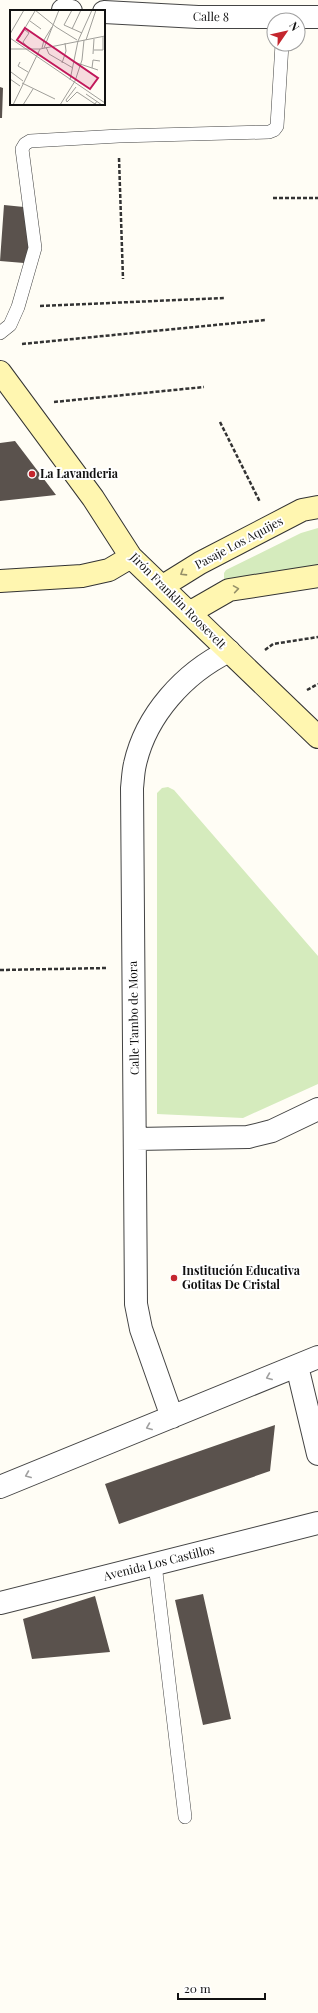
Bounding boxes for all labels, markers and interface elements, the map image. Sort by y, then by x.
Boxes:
street label: Calle 8 [193,8,229,24]
inset map [10,10,105,105]
north arrow [266,12,306,52]
text: N [286,19,303,34]
place label: La Lavanderia [40,465,119,481]
marker: La Lavanderia [27,469,37,479]
street label: Pasaje Los Aquijes [192,512,285,572]
street label: Jirón Franklin Roosevelt [126,548,231,652]
one-way arrow [180,569,187,576]
one-way arrow [232,585,239,593]
street label: Calle Tambo de Mora [124,961,142,1075]
place label: Institución Educativa Gotitas De Cristal [182,1262,301,1292]
marker: Institución Educativa Gotitas De Cristal [169,1273,179,1283]
one-way arrow [266,1373,273,1381]
one-way arrow [145,1422,152,1430]
one-way arrow [25,1471,32,1479]
street label: Avenida Los Castillos [101,1540,216,1584]
scale bar [178,1975,265,2001]
text: 20 m [184,1980,211,1996]

